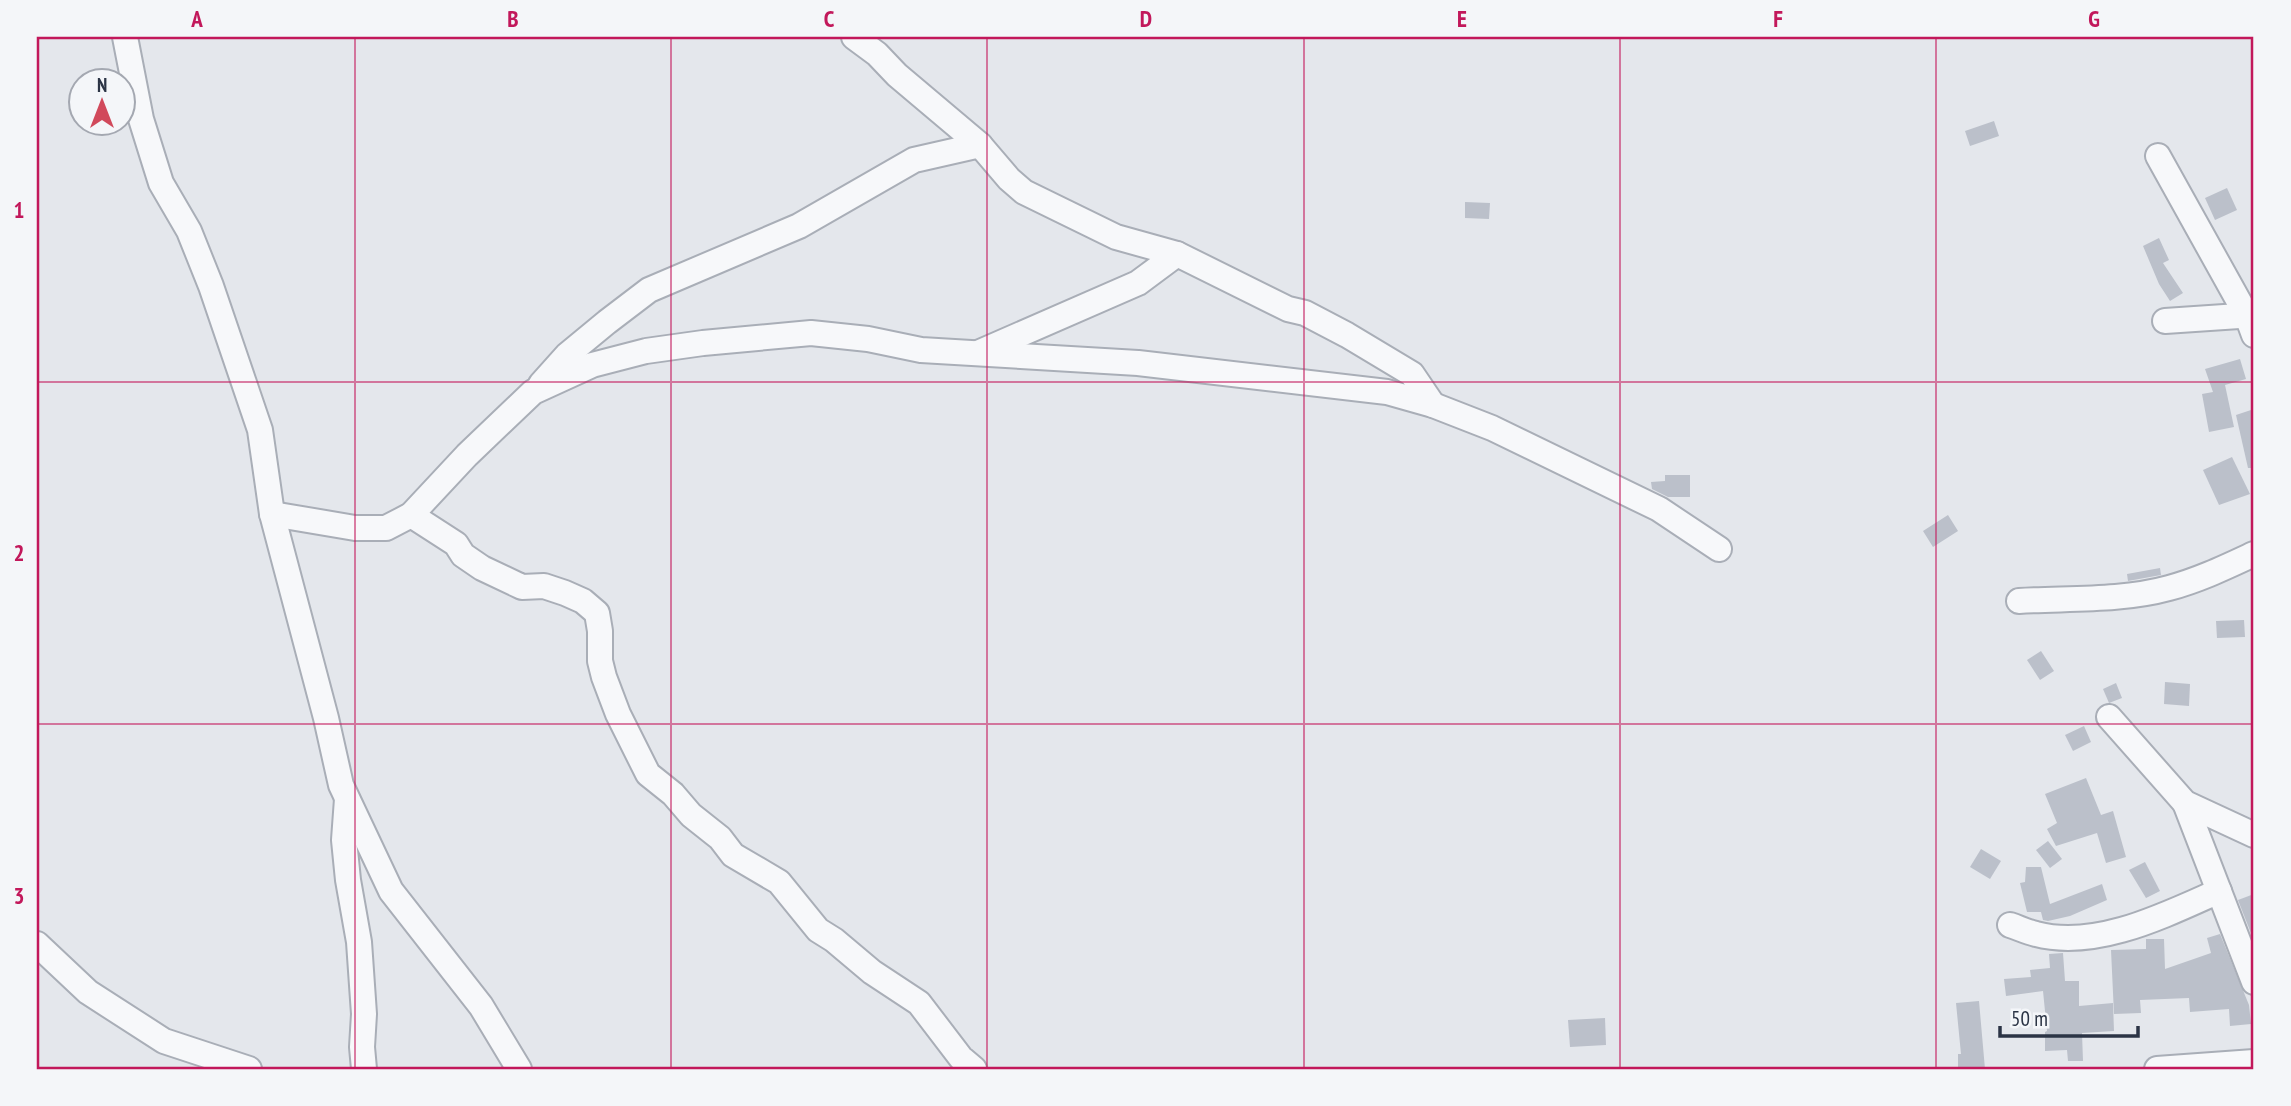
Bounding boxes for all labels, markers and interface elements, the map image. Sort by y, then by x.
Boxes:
text: A [190,4,203,33]
text: B [507,4,519,33]
text: C [824,4,835,33]
text: D [1140,4,1152,33]
text: E [1457,4,1467,33]
text: F [1773,4,1783,33]
text: G [2088,4,2100,33]
north arrow [66,66,136,136]
text: N [97,73,107,97]
text: 1 [14,195,25,224]
text: 2 [14,538,25,567]
text: 3 [14,881,25,910]
scale bar [2000,994,2139,1038]
text: 50 m [2011,1005,2048,1032]

